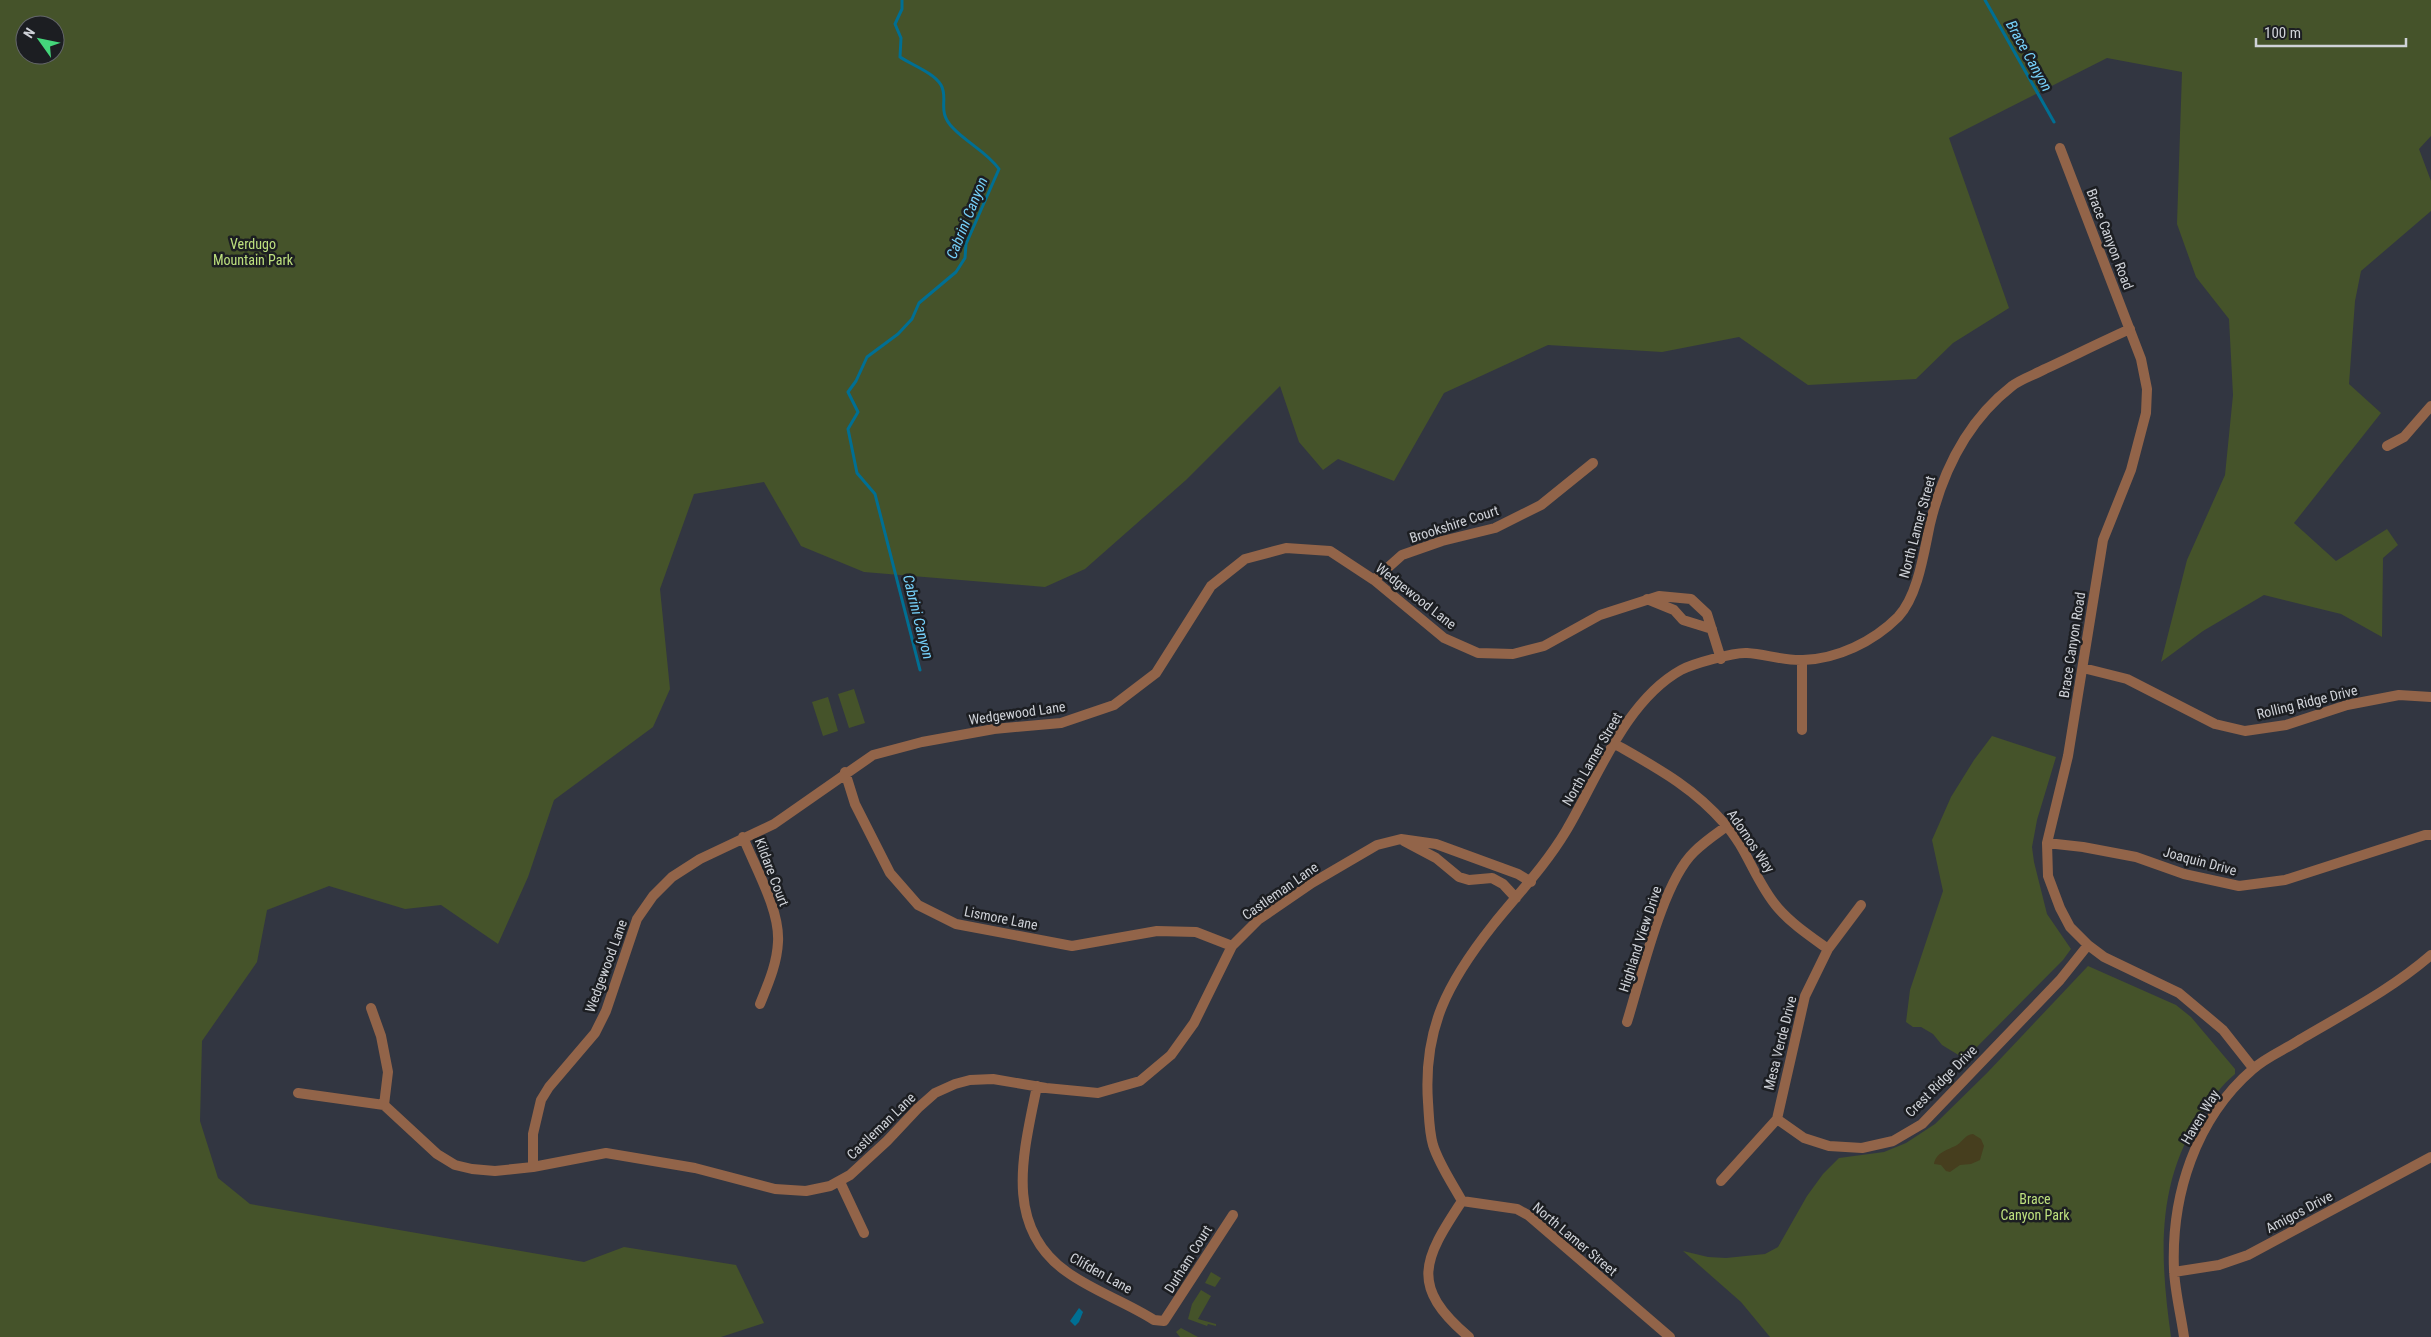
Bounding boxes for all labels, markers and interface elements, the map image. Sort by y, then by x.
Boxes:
north arrow [15,15,65,65]
scale bar [2256,15,2406,47]
water label: Brace Canyon [2002,17,2056,95]
text: 100 m [2264,24,2301,42]
text: N [20,25,38,41]
water label: Cabrini Canyon [942,175,992,261]
street label: Brace Canyon Road [2083,186,2137,292]
park label: Verdugo Mountain Park [213,236,294,268]
street label: North Lamer Street [1896,474,1938,580]
street label: Brookshire Court [1407,502,1501,546]
street label: Wedgewood Lane [1373,560,1460,633]
water label: Cabrini Canyon [899,573,937,661]
street label: Brace Canyon Road [2056,591,2088,699]
street label: Rolling Ridge Drive [2255,682,2359,722]
street label: Wedgewood Lane [968,698,1067,728]
street label: North Lamer Street [1559,709,1625,809]
street label: Adornos Way [1724,806,1778,876]
street label: Kildare Court [752,835,792,909]
street label: Joaquin Drive [2162,844,2239,879]
street label: Castleman Lane [1239,859,1321,923]
street label: Highland View Drive [1615,884,1665,994]
street label: Lismore Lane [963,903,1039,933]
street label: Wedgewood Lane [582,917,630,1015]
street label: Mesa Verde Drive [1761,994,1800,1092]
street label: Crest Ridge Drive [1902,1042,1980,1120]
street label: Haven Way [2178,1087,2223,1147]
street label: Castleman Lane [843,1089,919,1163]
street label: Amigos Drive [2263,1188,2335,1236]
park label: Brace Canyon Park [2000,1191,2070,1223]
street label: North Lamer Street [1530,1199,1620,1279]
street label: Durham Court [1161,1222,1215,1296]
street label: Clifden Lane [1067,1249,1135,1297]

